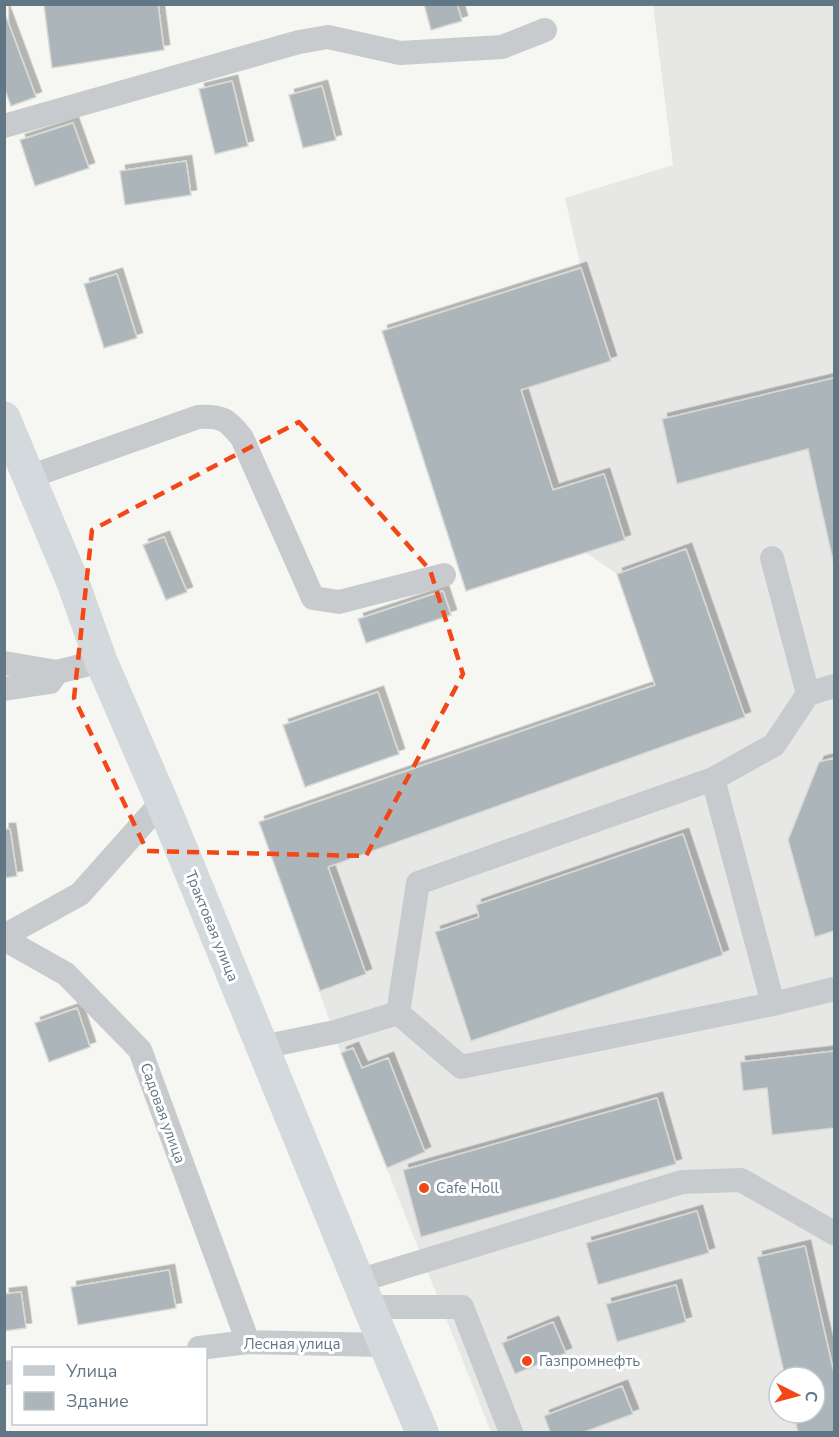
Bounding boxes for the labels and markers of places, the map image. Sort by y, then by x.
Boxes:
place label: Cafe Holl [436,1178,500,1198]
marker: Cafe Holl [417,1181,431,1195]
place label: Газпромнефть [539,1351,640,1371]
marker: Газпромнефть [520,1354,534,1368]

